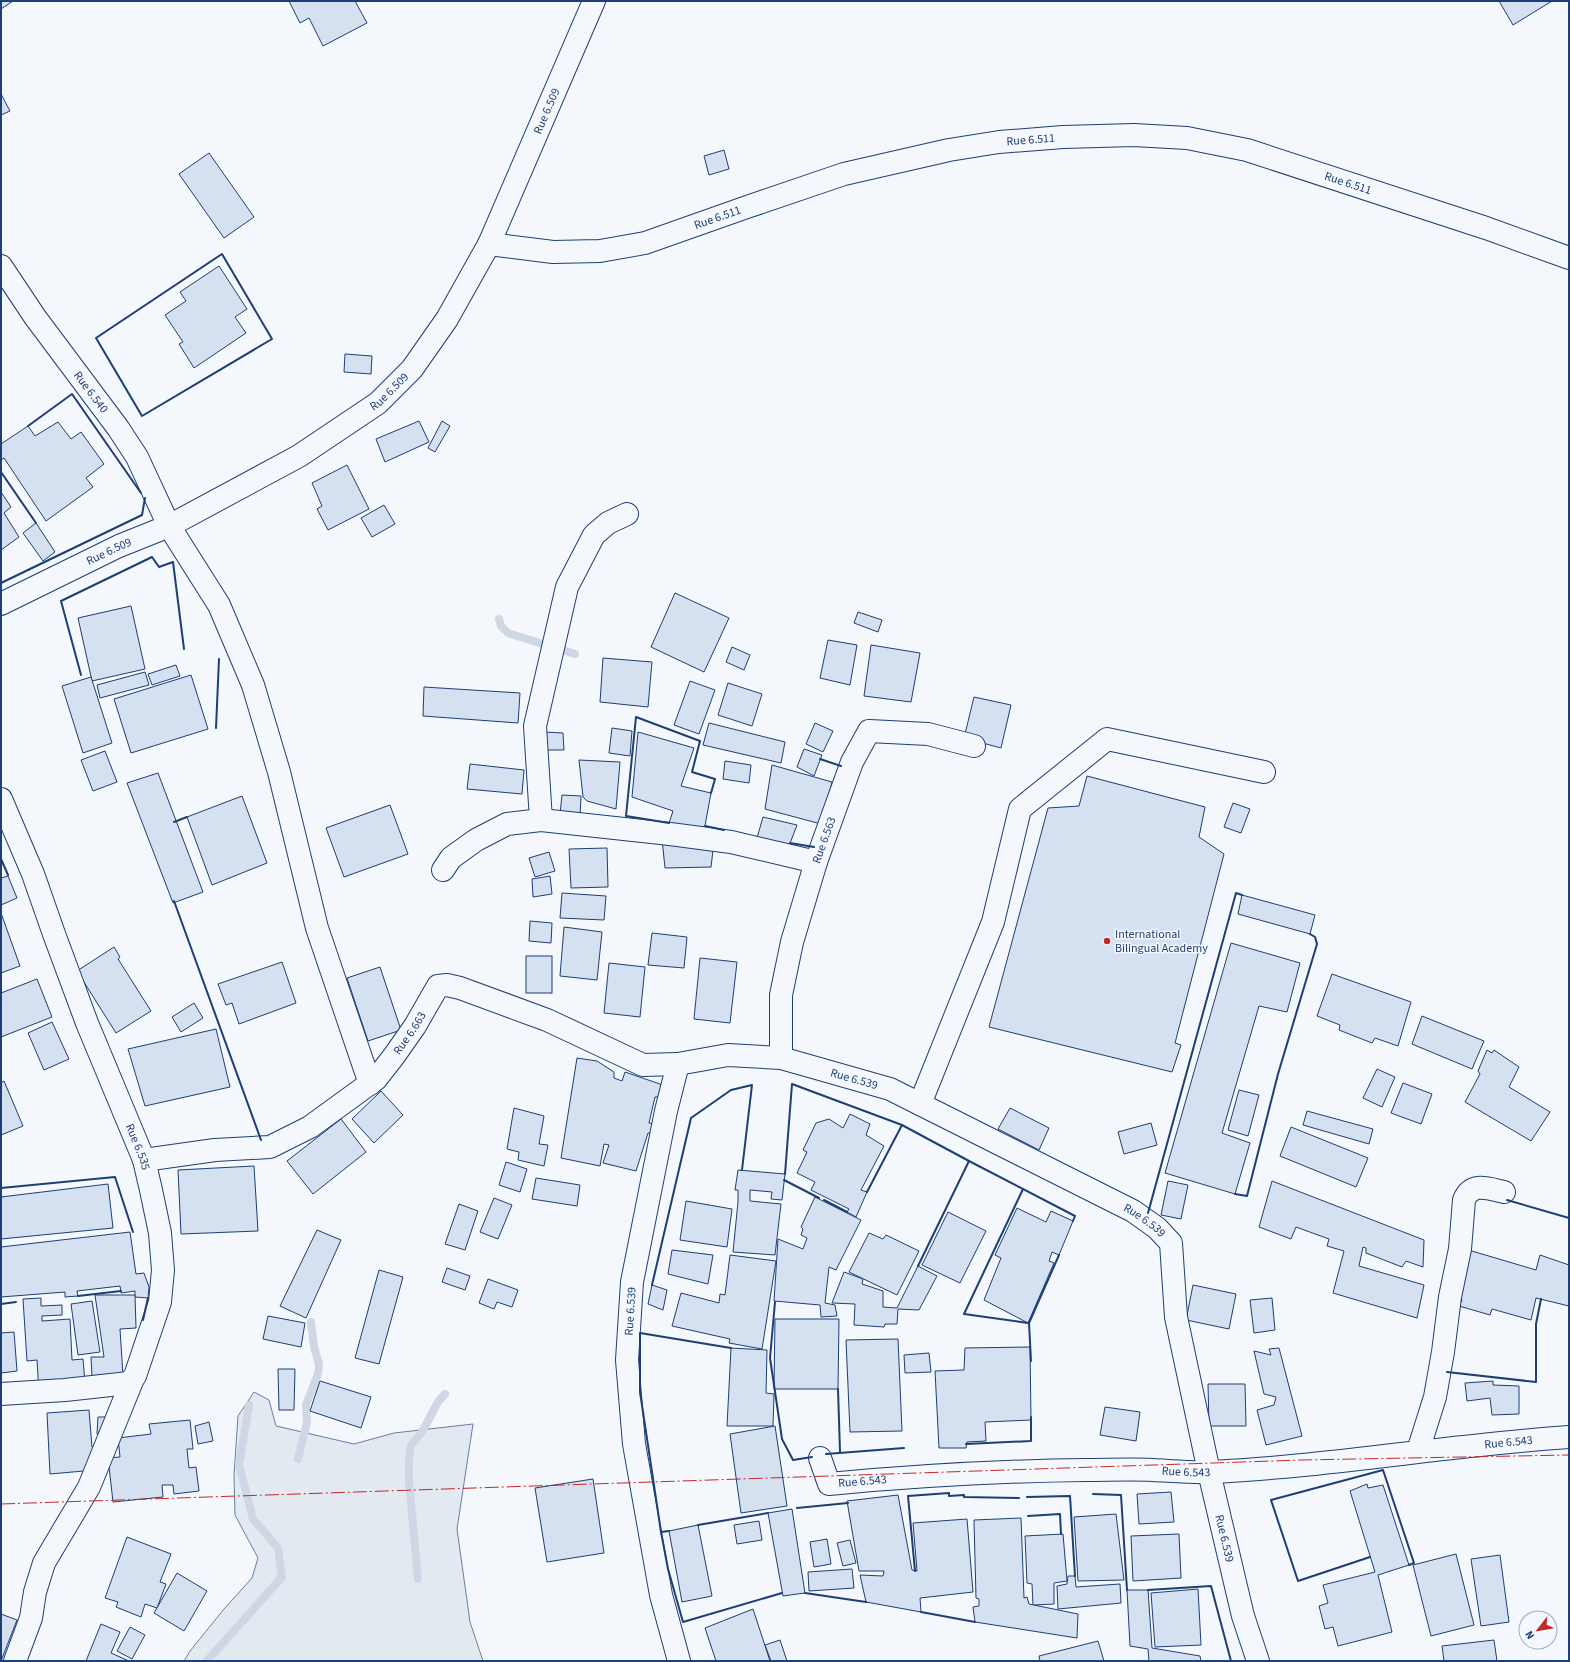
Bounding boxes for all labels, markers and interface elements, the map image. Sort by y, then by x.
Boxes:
street label: Rue 6.509 [529,86,564,137]
street label: Rue 6.511 [1006,130,1056,150]
street label: Rue 6.511 [1322,168,1374,199]
street label: Rue 6.511 [692,202,743,234]
street label: Rue 6.540 [69,368,112,417]
street label: Rue 6.509 [367,369,413,415]
street label: Rue 6.509 [83,534,134,570]
street label: Rue 6.563 [808,814,841,866]
place label: International Bilingual Academy [1115,926,1208,957]
marker: International Bilingual Academy [1102,936,1112,946]
street label: Rue 6.663 [389,1009,430,1058]
street label: Rue 6.539 [828,1064,880,1094]
street label: Rue 6.535 [121,1121,154,1172]
street label: Rue 6.539 [1120,1200,1169,1241]
street label: Rue 6.539 [621,1286,641,1336]
street label: Rue 6.543 [1483,1432,1533,1453]
street label: Rue 6.543 [1161,1463,1211,1481]
street label: Rue 6.543 [837,1471,887,1492]
street label: Rue 6.539 [1210,1513,1238,1564]
north arrow [1518,1610,1558,1650]
text: N [1522,1628,1538,1642]

